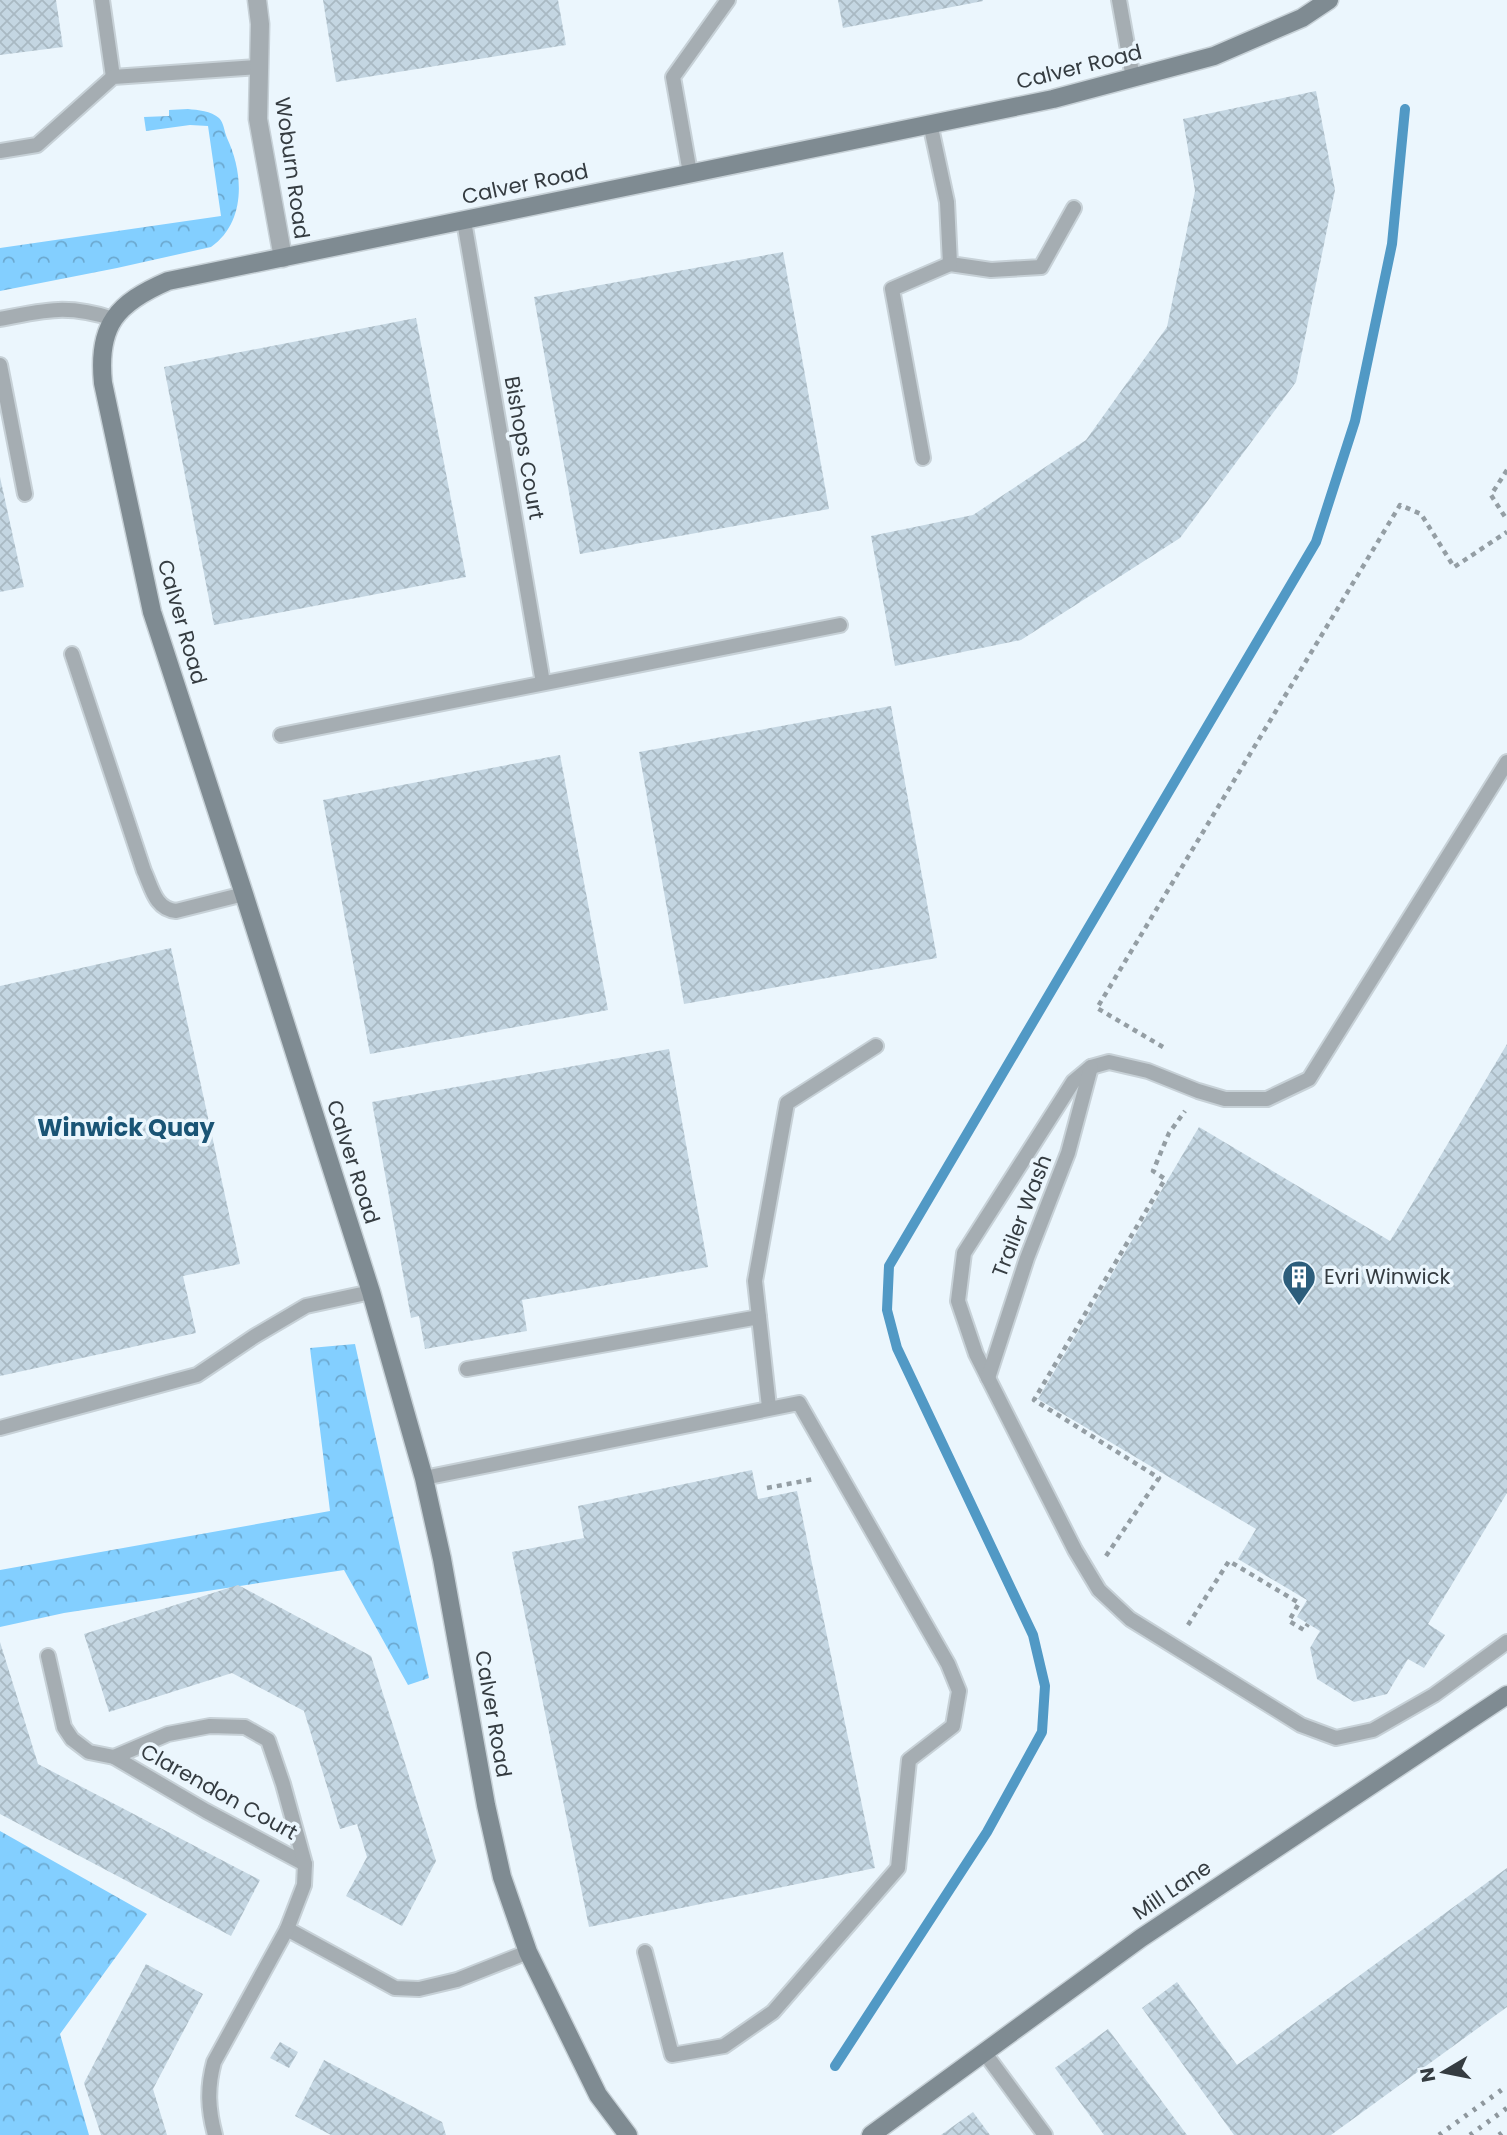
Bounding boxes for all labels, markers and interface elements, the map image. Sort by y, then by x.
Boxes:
street label: Calver Road [1013,37,1145,96]
street label: Woburn Road [268,95,317,241]
street label: Calver Road [459,156,591,211]
street label: Bishops Court [498,374,551,522]
street label: Calver Road [151,556,214,688]
street label: Calver Road [320,1096,387,1227]
district label: Winwick Quay [37,1111,216,1144]
street label: Trailer Wash [985,1150,1058,1281]
building icon: Evri Winwick [1280,1258,1318,1307]
place label: Evri Winwick [1324,1262,1450,1291]
street label: Calver Road [468,1648,519,1780]
street label: Clarendon Court [136,1736,303,1847]
street label: Mill Lane [1127,1853,1217,1926]
north arrow [1409,2037,1479,2107]
text: N [1413,2065,1442,2084]

